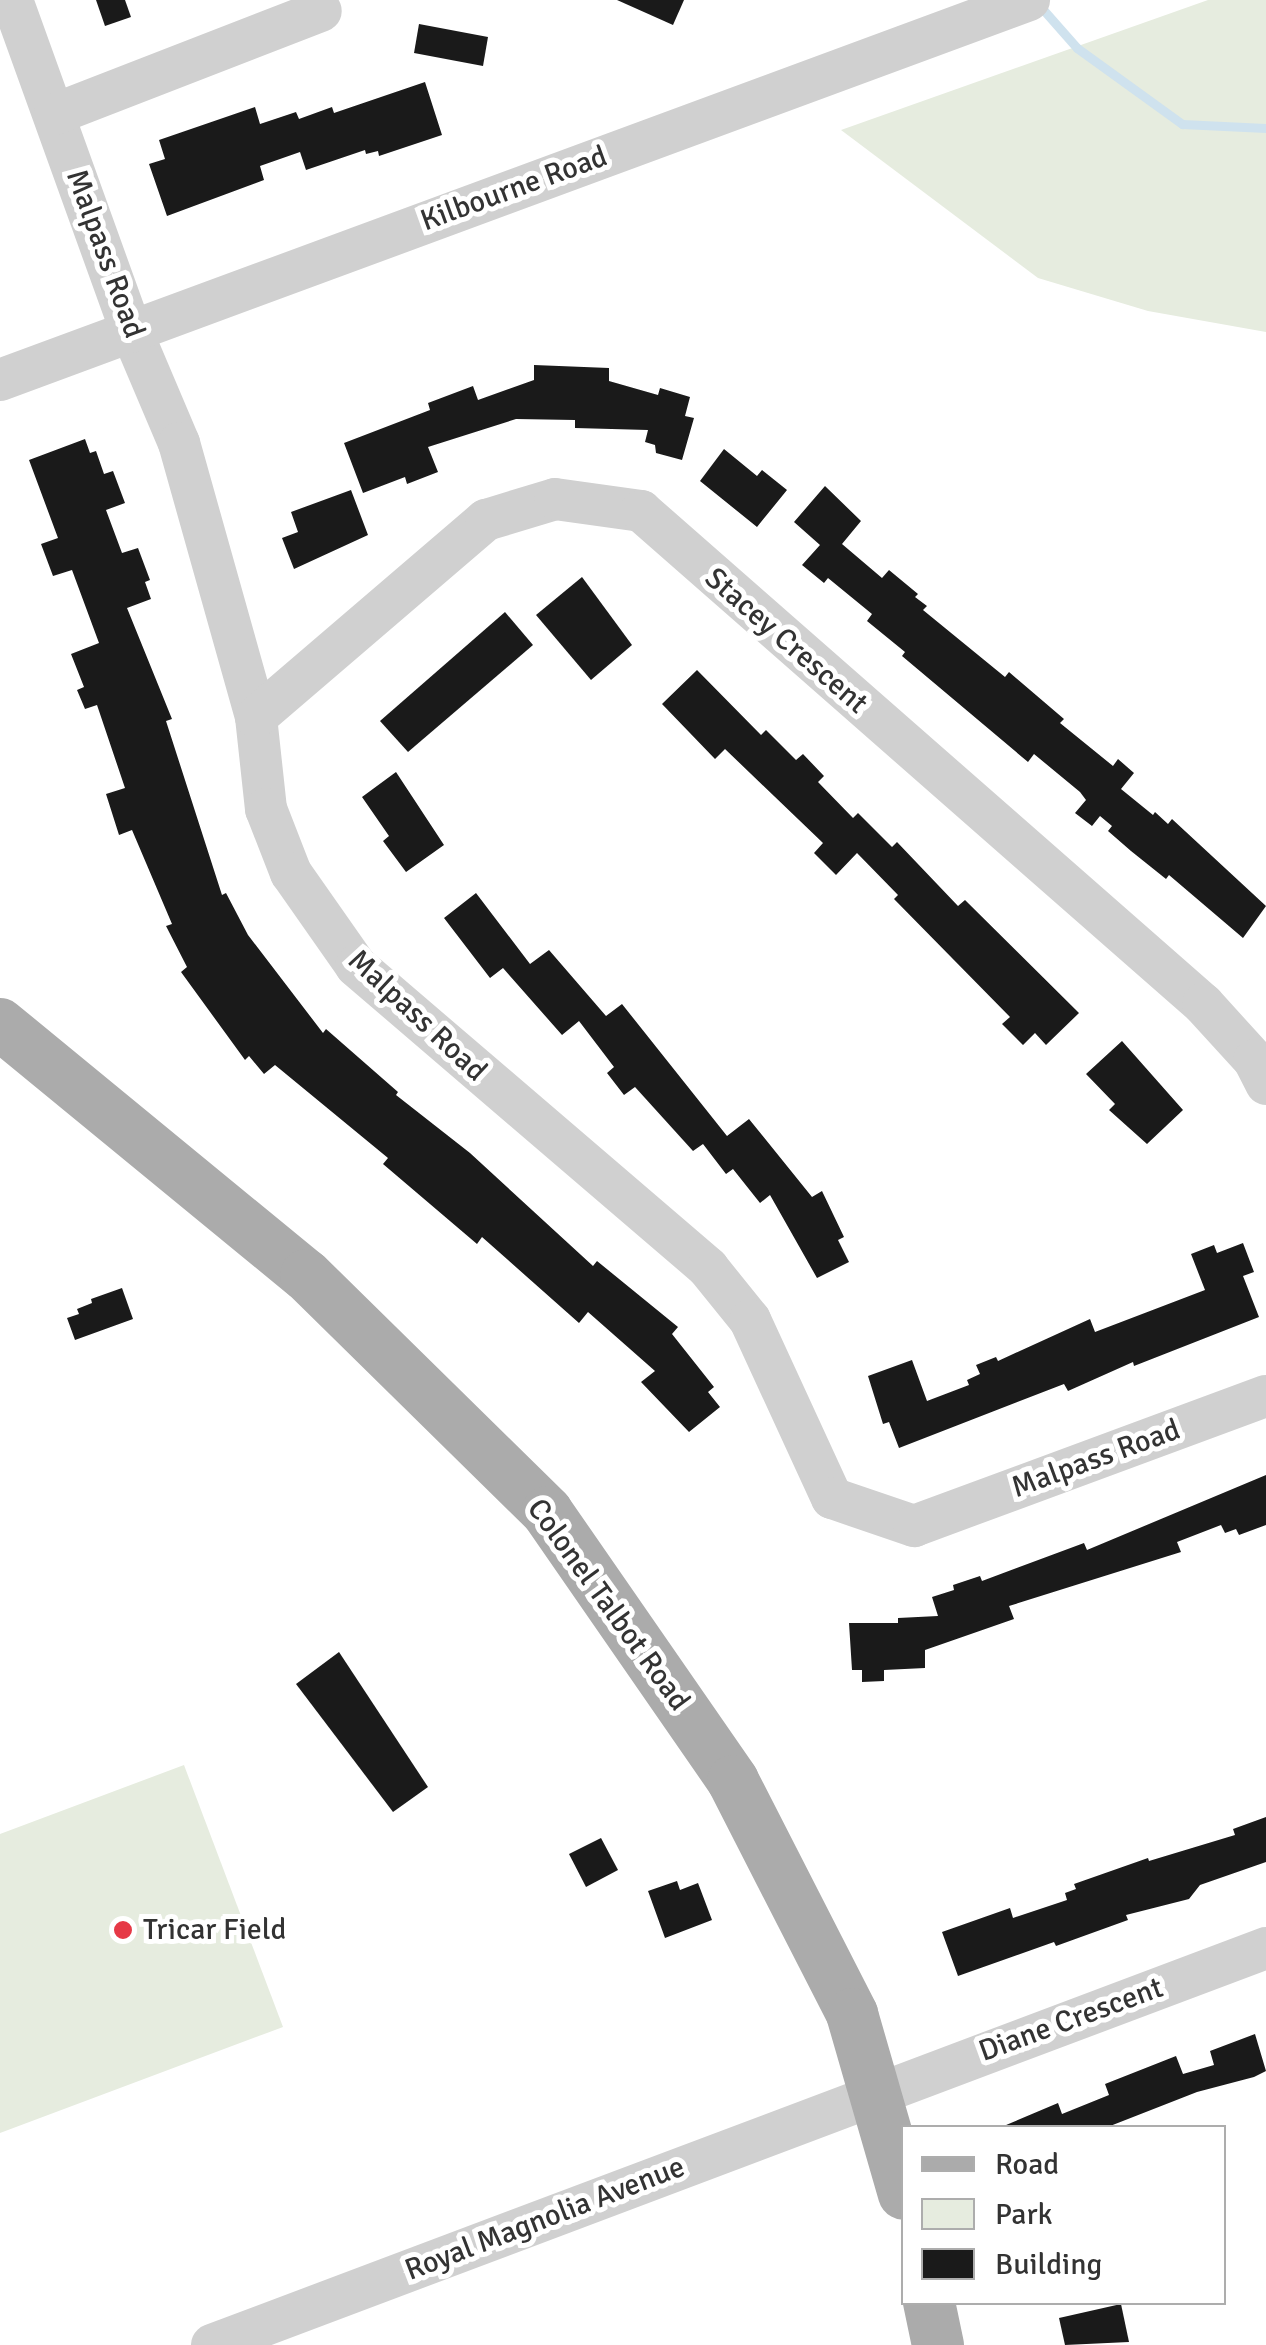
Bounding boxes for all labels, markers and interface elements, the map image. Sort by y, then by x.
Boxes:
street label: Kilbourne Road [416,139,612,239]
street label: Malpass Road [58,165,152,343]
street label: Stacey Crescent [697,560,875,722]
street label: Malpass Road [340,943,494,1089]
street label: Malpass Road [1007,1412,1185,1506]
street label: Colonel Talbot Road [519,1492,697,1718]
place label: Tricar Field [143,1912,286,1948]
marker: Tricar Field [112,1919,134,1941]
street label: Diane Crescent [974,1970,1168,2070]
legend [901,2125,1226,2305]
text: Road [995,2146,1059,2183]
street label: Royal Magnolia Avenue [400,2149,690,2289]
text: Park [995,2196,1053,2233]
text: Building [995,2246,1102,2283]

